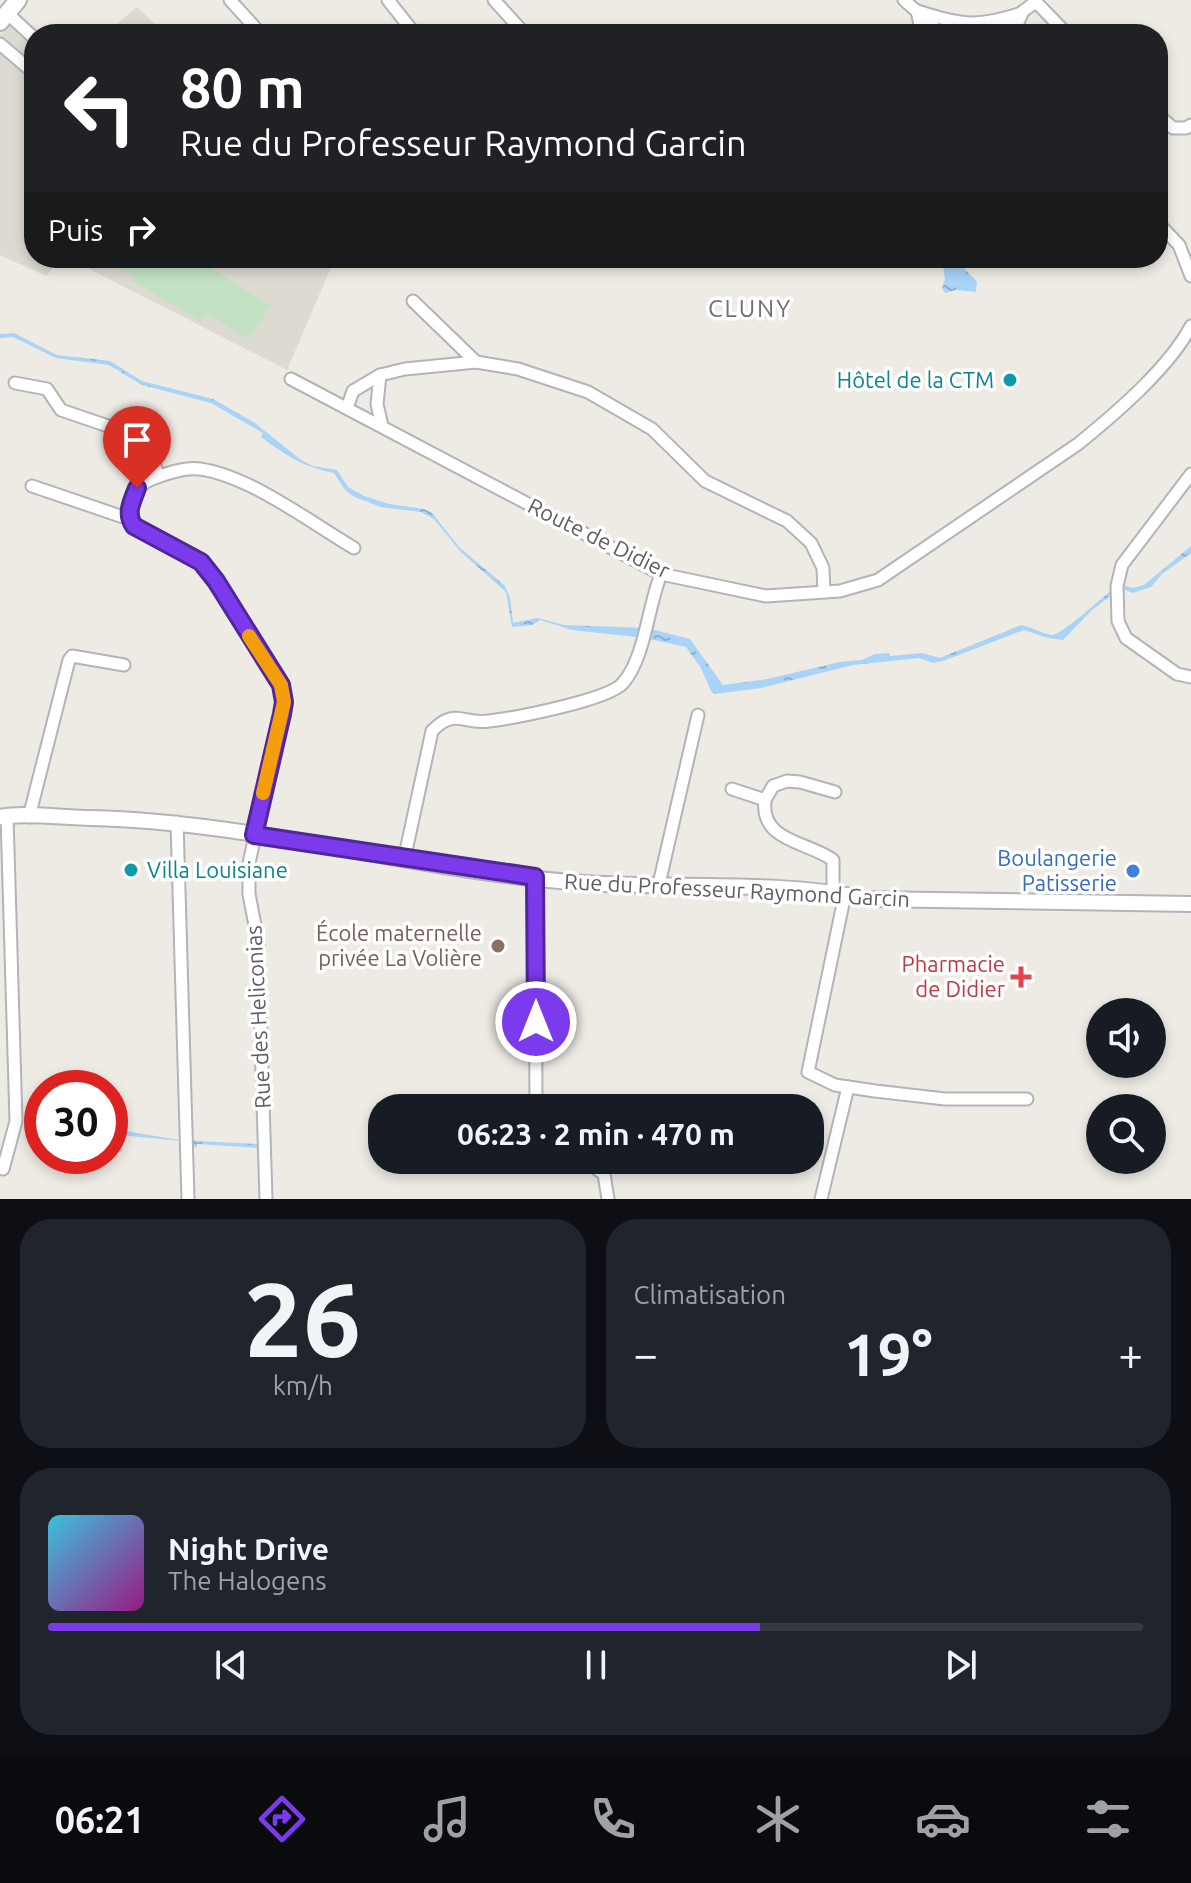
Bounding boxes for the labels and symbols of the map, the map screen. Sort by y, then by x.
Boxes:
district label: CLUNY [708,295,792,322]
place label: Hôtel de la CTM [837,367,994,392]
marker: Hôtel de la CTM [1001,371,1019,389]
pin [103,406,171,488]
street label: Route de Didier [524,492,675,583]
place label: Boulangerie Patisserie [997,845,1117,895]
place label: Villa Louisiane [147,857,288,882]
marker: Villa Louisiane [122,861,140,879]
marker: Boulangerie Patisserie [1124,862,1142,880]
street label: Rue du Professeur Raymond Garcin [564,868,911,911]
place label: École maternelle privée La Volière [316,919,482,970]
street label: Rue des Heliconias [240,925,275,1109]
marker: École maternelle privée La Volière [489,937,507,955]
place label: Pharmacie de Didier [902,951,1006,1001]
marker: Pharmacie de Didier [1012,968,1030,986]
position arrow [494,980,578,1064]
speed limit sign: 30 [24,1070,128,1174]

